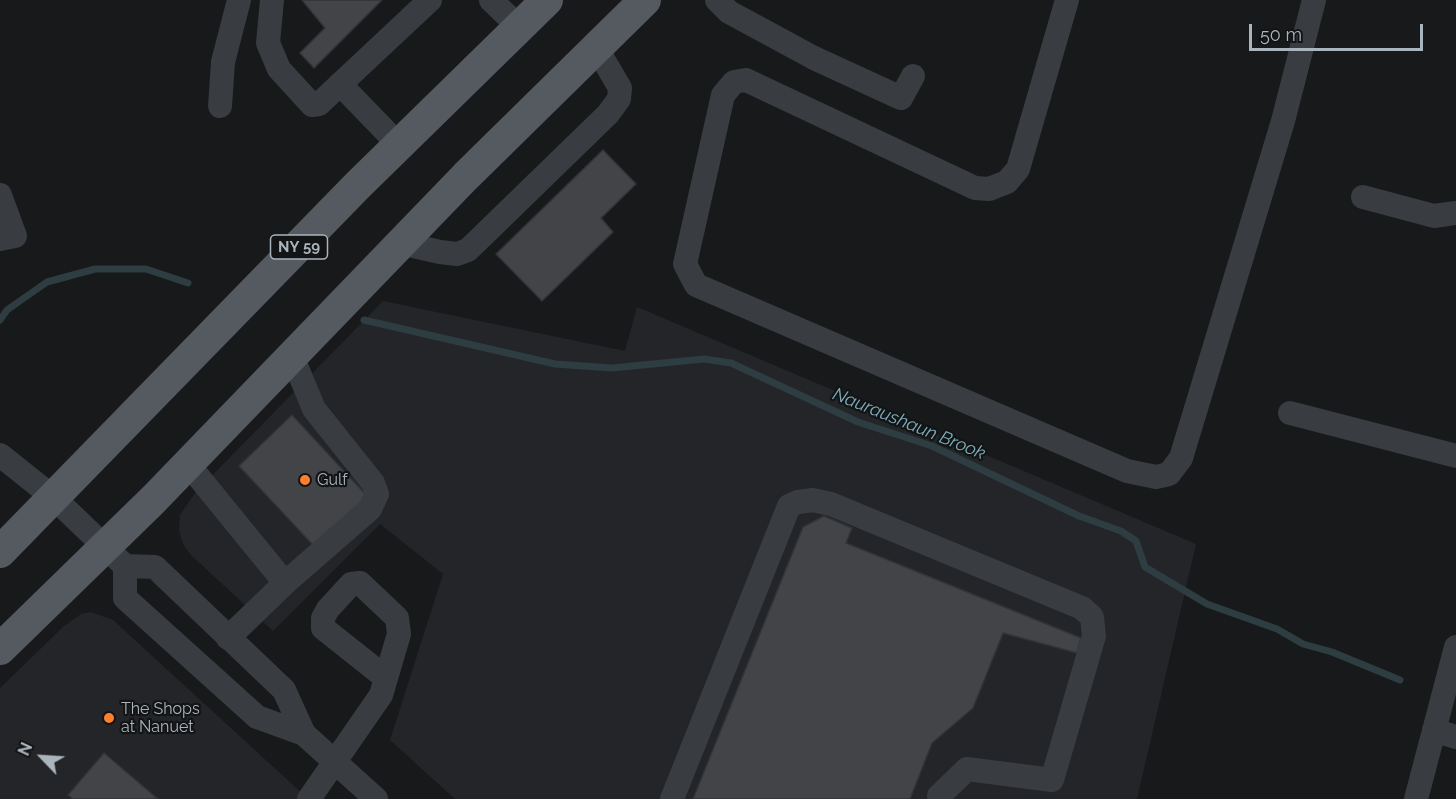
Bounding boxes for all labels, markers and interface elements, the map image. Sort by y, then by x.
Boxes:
scale bar [1252,12,1426,50]
text: 50 m [1260,24,1302,45]
road number: NY 59 [270,235,328,259]
water label: Nauraushaun Brook [829,383,989,465]
place label: Gulf [317,470,348,490]
marker: Gulf [298,473,312,487]
place label: The Shops at Nanuet [121,699,200,737]
marker: The Shops at Nanuet [102,711,116,725]
north arrow [12,727,72,787]
text: N [14,740,36,759]

